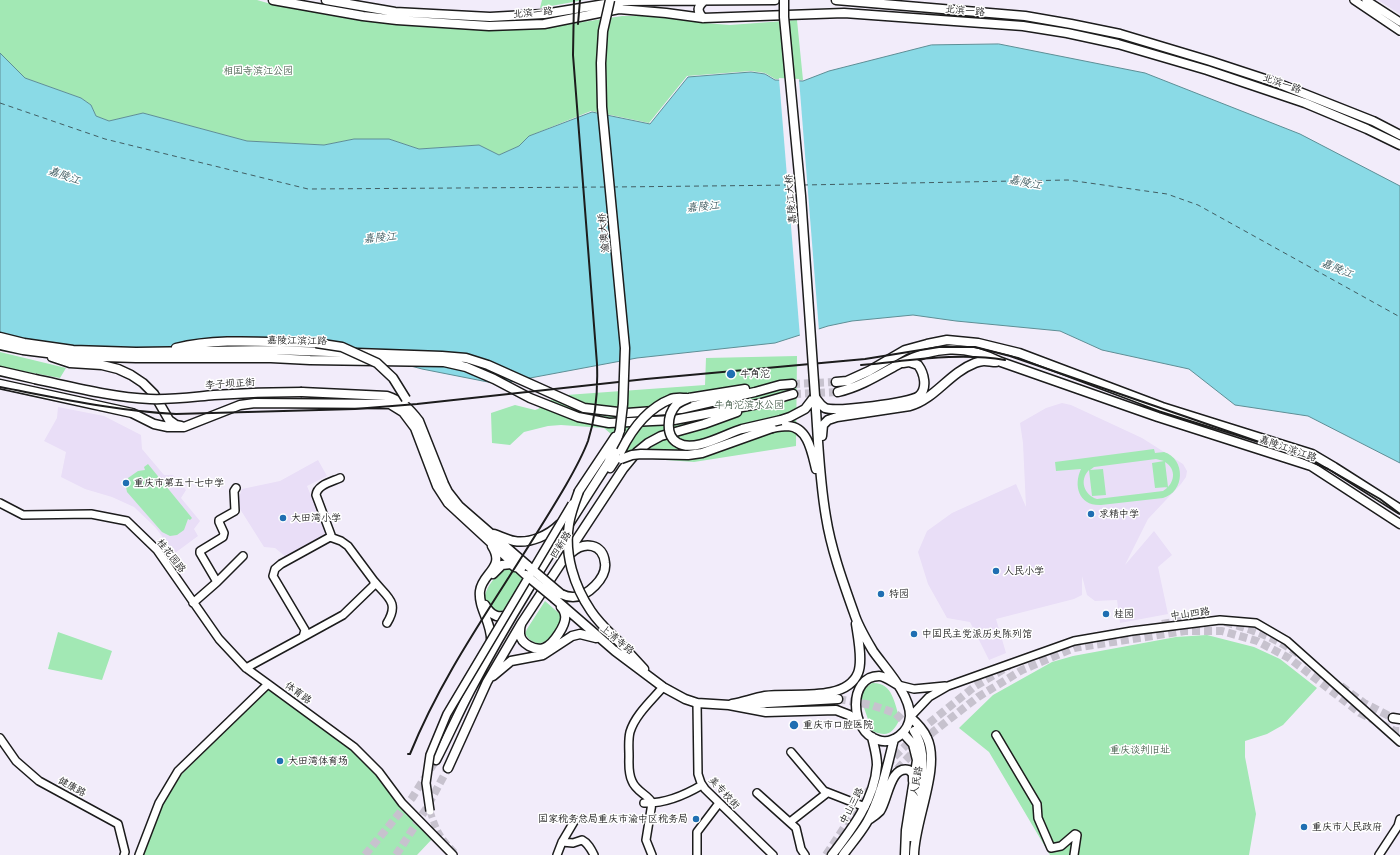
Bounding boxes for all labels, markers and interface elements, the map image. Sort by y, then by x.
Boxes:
street label: 北滨一路 [945,3,985,19]
street label: 北滨一路 [513,5,553,21]
park label: 相国寺滨江公园 [223,65,293,77]
street label: 北滨一路 [1261,72,1303,96]
water label: 嘉陵江 [46,164,82,188]
water label: 嘉陵江 [1007,173,1043,193]
street label: 嘉陵江大桥 [783,174,799,224]
water label: 嘉陵江 [686,199,720,215]
street label: 渝澳大桥 [596,212,612,254]
water label: 嘉陵江 [363,230,397,246]
water label: 嘉陵江 [1319,257,1355,281]
street label: 嘉陵江滨江路 [267,334,327,348]
marker: 牛角沱 [725,368,737,380]
place label: 牛角沱 [740,368,770,380]
street label: 李子坝正街 [205,376,255,392]
park label: 牛角沱滨水公园 [714,399,784,411]
street label: 嘉陵江滨江路 [1258,434,1318,464]
place label: 重庆市第五十七中学 [134,477,224,489]
marker: 重庆市第五十七中学 [121,478,131,488]
place label: 求精中学 [1099,508,1139,520]
marker: 求精中学 [1086,509,1096,519]
place label: 大田湾小学 [291,512,341,524]
marker: 大田湾小学 [278,513,288,523]
street label: 四新路 [548,529,574,561]
street label: 桂花园路 [154,537,188,575]
place label: 人民小学 [1004,565,1044,577]
marker: 人民小学 [991,566,1001,576]
place label: 特园 [889,588,909,600]
marker: 特园 [876,589,886,599]
street label: 中山四路 [1169,606,1211,622]
place label: 桂园 [1114,608,1134,620]
marker: 桂园 [1101,609,1111,619]
street label: 上清寺路 [598,623,636,657]
place label: 中国民主党派历史陈列馆 [922,628,1032,640]
marker: 中国民主党派历史陈列馆 [909,629,919,639]
street label: 体育路 [282,679,314,707]
marker: 重庆市口腔医院 [788,719,800,731]
place label: 重庆市口腔医院 [803,719,873,731]
park label: 重庆谈判旧址 [1110,744,1170,756]
place label: 大田湾体育场 [288,755,348,767]
marker: 大田湾体育场 [275,756,285,766]
street label: 人民路 [908,765,926,797]
street label: 健康路 [56,774,88,800]
street label: 美专校街 [706,774,742,812]
street label: 中山三路 [837,786,867,826]
place label: 国家税务总局重庆市渝中区税务局 [538,813,688,825]
marker: 国家税务总局重庆市渝中区税务局 [691,814,701,824]
place label: 重庆市人民政府 [1312,821,1382,833]
marker: 重庆市人民政府 [1299,822,1309,832]

